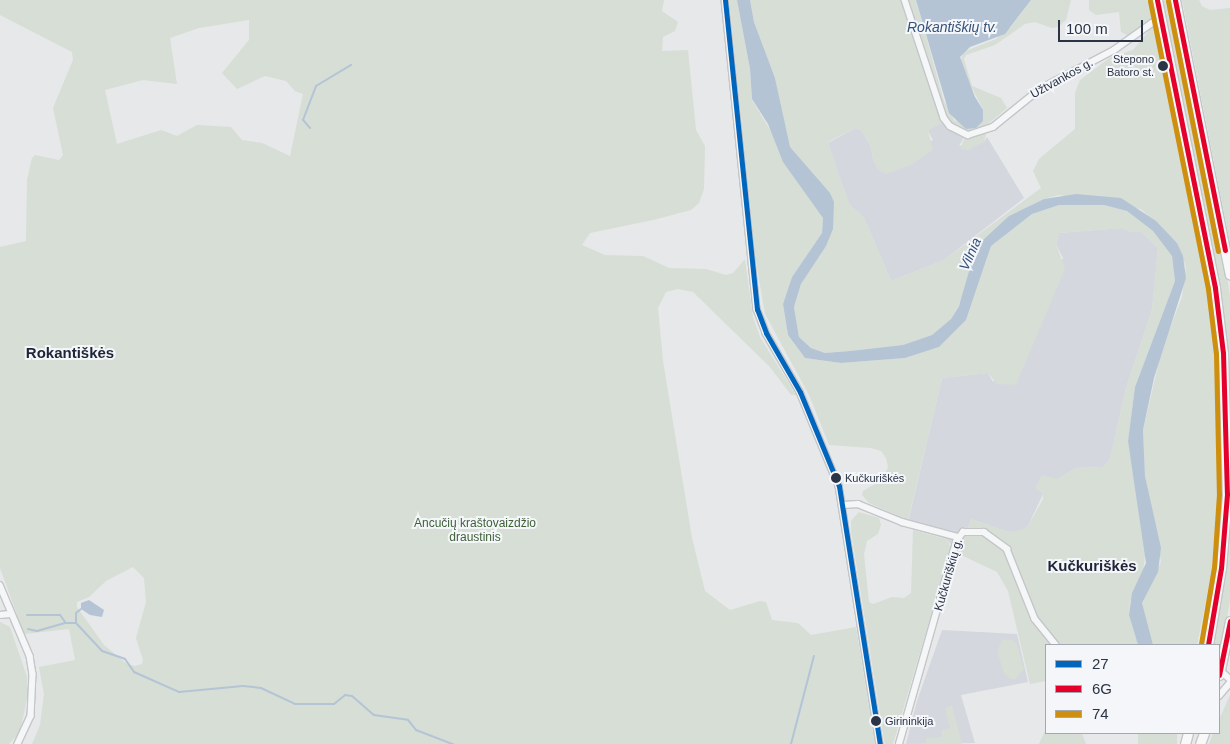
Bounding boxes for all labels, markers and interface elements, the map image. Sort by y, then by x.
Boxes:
scale bar [1060,10,1145,42]
water label: Rokantiškių tv. [907,19,997,35]
text: 100 m [1066,20,1108,37]
place label: Stepono Batoro st. [1107,53,1154,79]
street label: Užtvankos g. [1028,56,1096,102]
marker: Stepono Batoro st. [1158,61,1168,71]
water label: Vilnia [955,235,985,273]
district label: Rokantiškės [26,344,114,362]
place label: Kučkuriškės [845,471,904,485]
marker: Kučkuriškės [831,473,841,483]
park label: Ancučių kraštovaizdžio draustinis [414,517,536,545]
street label: Kučkuriškių g. [932,537,966,613]
district label: Kučkuriškės [1047,557,1137,575]
legend [1045,644,1220,734]
text: 27 [1092,655,1109,672]
text: 6G [1092,680,1112,697]
text: 74 [1092,705,1109,722]
place label: Girininkija [885,714,933,728]
marker: Girininkija [871,716,881,726]

